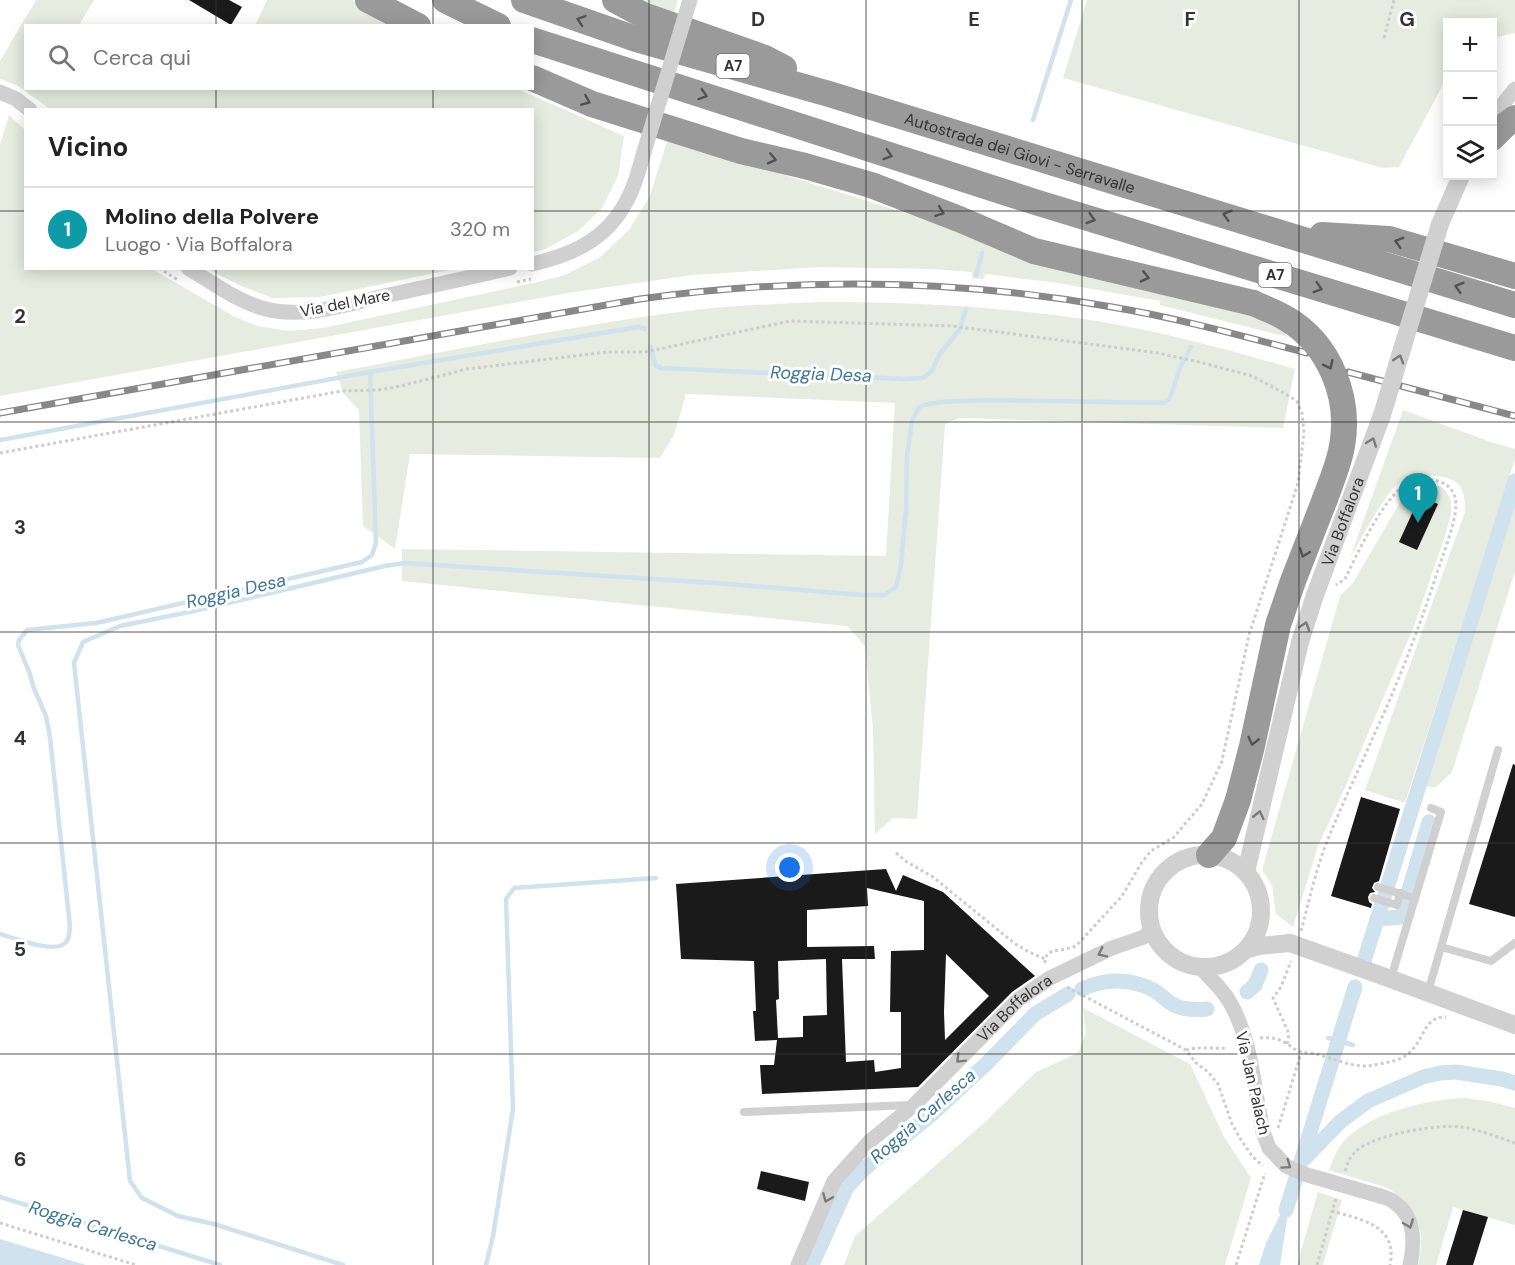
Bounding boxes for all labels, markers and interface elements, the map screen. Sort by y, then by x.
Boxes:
text: D [751,6,765,32]
text: E [968,6,980,32]
text: F [1184,6,1196,32]
text: G [1399,6,1415,32]
one-way arrow [576,15,587,28]
map controls [1443,18,1497,180]
button: + [1443,18,1497,72]
search box [24,24,534,90]
icon: search [45,41,78,74]
text: Cerca qui [93,43,191,72]
road number: A7 [716,54,750,78]
button: − [1443,72,1497,126]
one-way arrow [697,88,708,100]
one-way arrow [580,94,591,106]
street label: Autostrada dei Giovi - Serravalle [902,107,1138,198]
button: layers [1443,126,1497,180]
text: Vicino [48,130,128,164]
one-way arrow [882,148,893,160]
one-way arrow [767,151,777,164]
text: Molino della Polvere [105,202,319,231]
one-way arrow [934,204,945,217]
one-way arrow [1222,210,1233,222]
one-way arrow [1085,212,1096,224]
text: 1 [64,216,71,242]
text: 320 m [450,216,510,242]
text: Luogo · Via Boffalora [105,231,293,257]
one-way arrow [1394,237,1405,249]
road number: A7 [1258,263,1292,287]
one-way arrow [1140,270,1150,283]
one-way arrow [1312,281,1323,293]
one-way arrow [1454,282,1465,294]
street label: Via del Mare [298,284,392,322]
text: 2 [14,303,26,329]
one-way arrow [1392,354,1404,365]
one-way arrow [1322,358,1333,369]
water label: Roggia Desa [770,360,872,388]
one-way arrow [1365,437,1377,448]
street label: Via Boffalora [1316,474,1369,569]
pin: 1 [1398,474,1438,523]
text: 3 [14,514,26,540]
one-way arrow [1298,547,1311,558]
water label: Roggia Desa [184,568,288,614]
one-way arrow [1298,621,1311,632]
text: 4 [14,725,27,751]
one-way arrow [1247,736,1260,746]
one-way arrow [1252,810,1265,820]
your location [775,853,804,882]
text: 5 [14,936,26,962]
one-way arrow [1098,946,1109,957]
street label: Via Boffalora [972,969,1056,1046]
street label: Via Jan Palach [1231,1029,1275,1137]
one-way arrow [956,1052,967,1062]
water label: Roggia Carlesca [865,1063,981,1169]
text: 6 [14,1146,26,1172]
one-way arrow [1281,1158,1292,1169]
one-way arrow [822,1192,834,1203]
water label: Roggia Carlesca [26,1195,160,1257]
one-way arrow [1401,1218,1414,1229]

